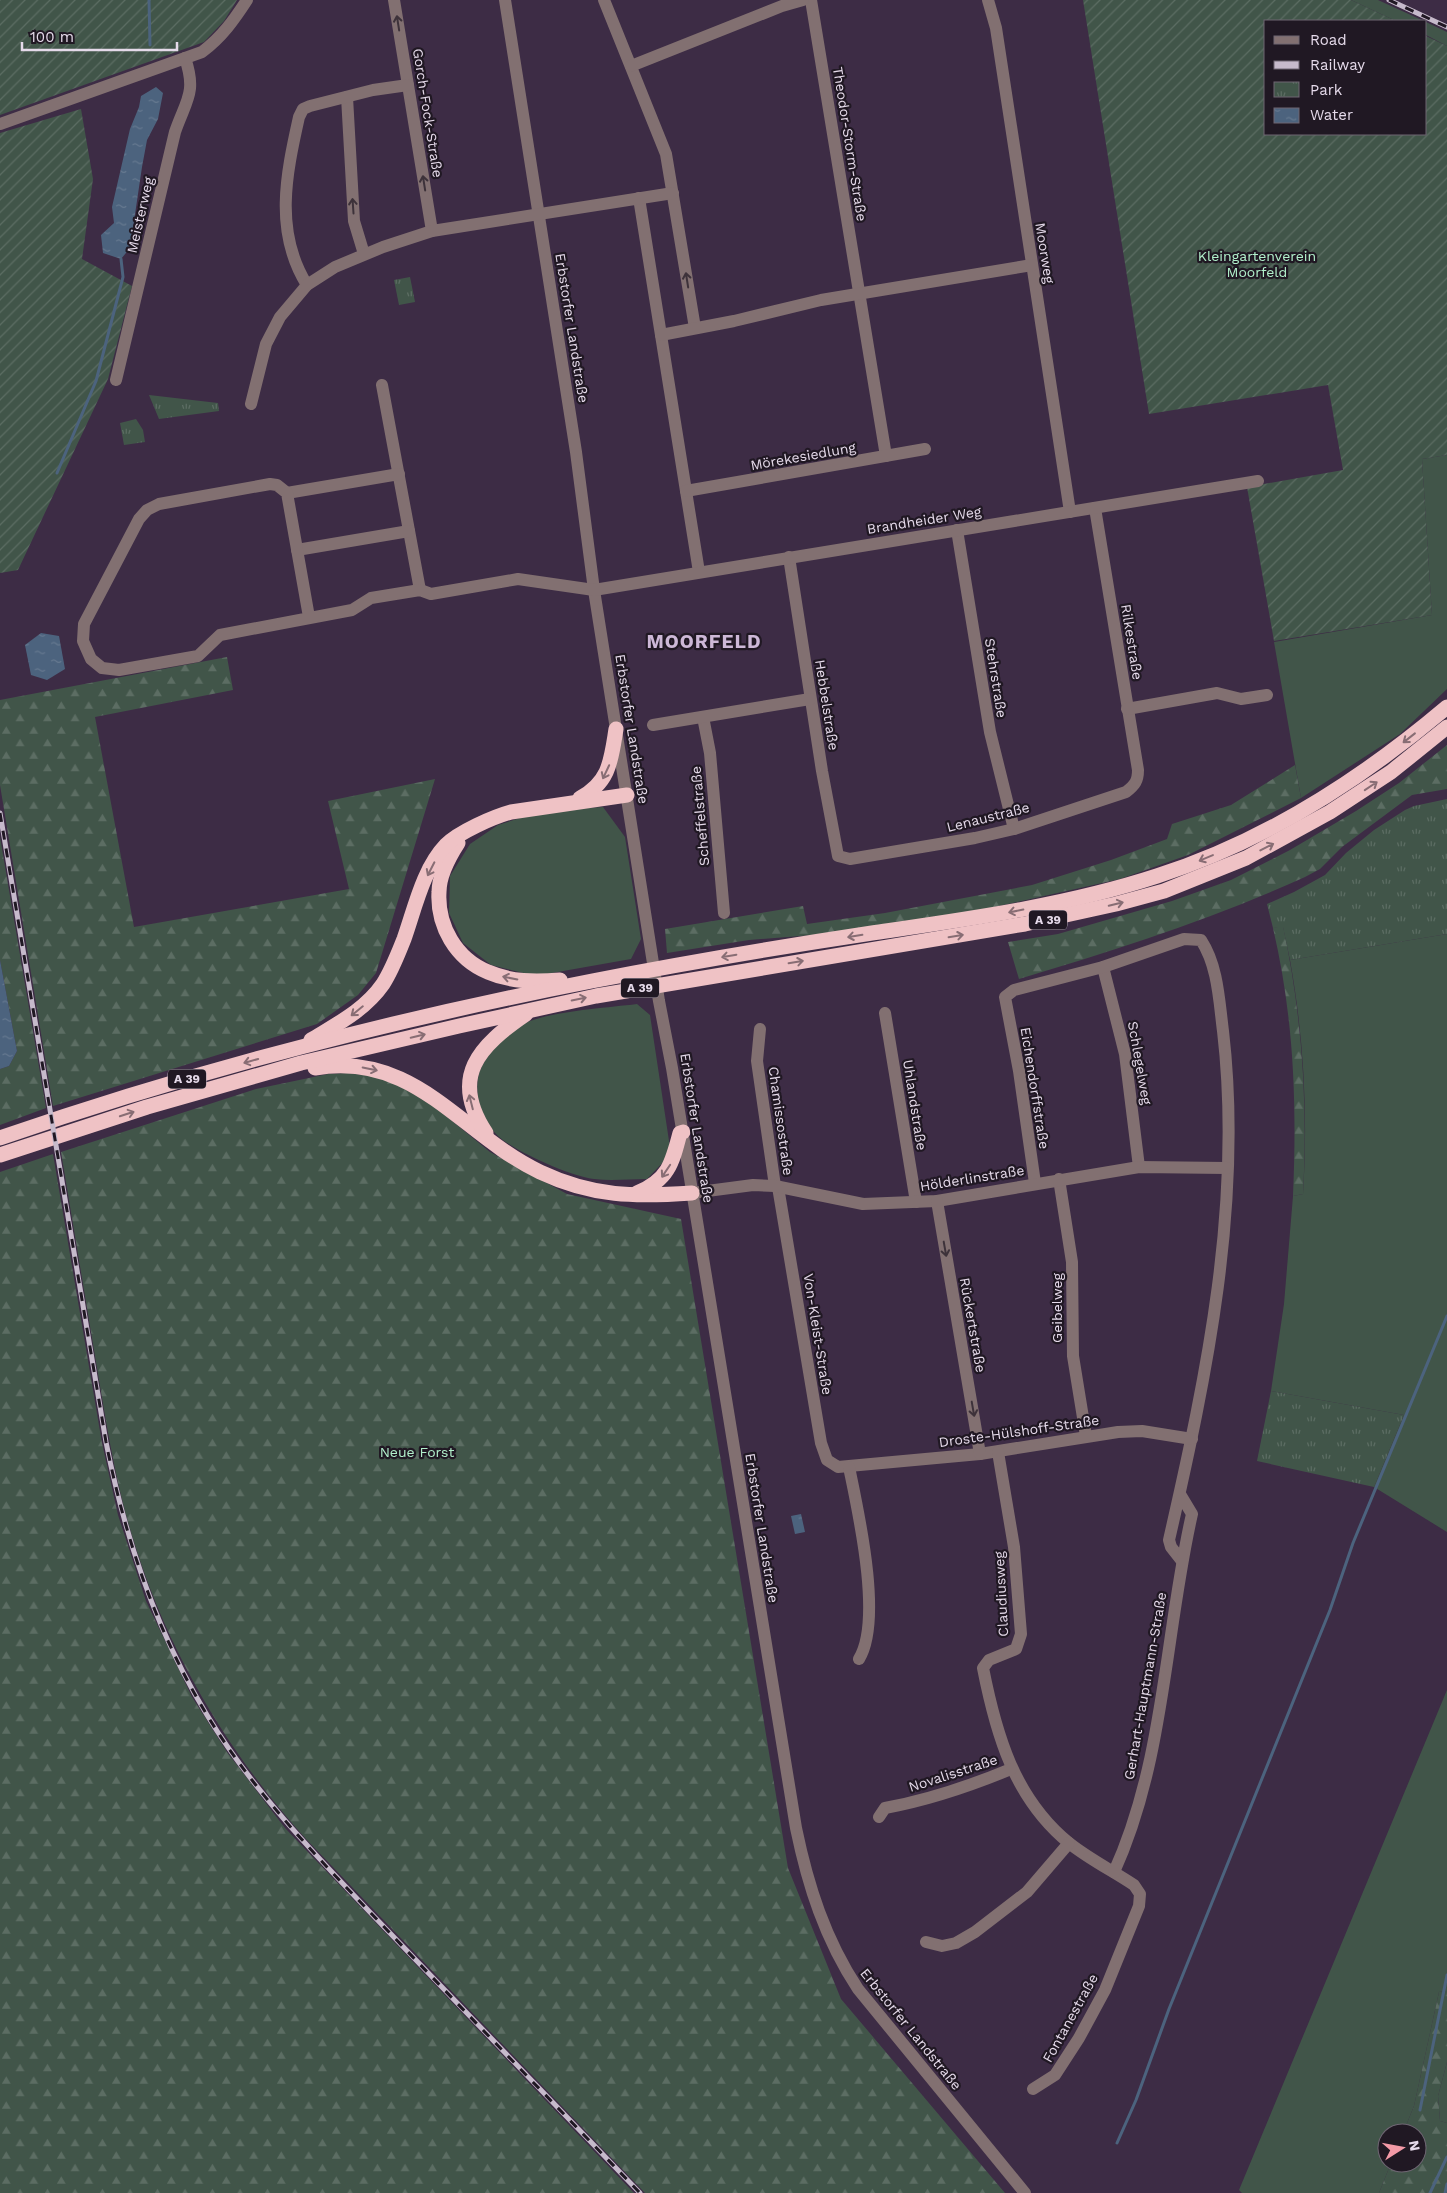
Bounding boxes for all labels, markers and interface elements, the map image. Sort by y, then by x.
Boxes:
one-way arrow [393,15,403,31]
scale bar [22,20,178,52]
legend [1264,20,1427,135]
text: 100 m [30,28,74,46]
text: Road [1310,31,1347,49]
street label: Gorch-Fock-Straße [410,47,446,179]
text: Railway [1310,56,1365,74]
street label: Theodor-Storm-Straße [830,66,870,222]
text: Park [1310,81,1343,99]
text: Water [1310,106,1353,124]
street label: Meisterweg [123,175,157,255]
one-way arrow [419,176,429,192]
one-way arrow [349,199,358,215]
street label: Moorweg [1032,221,1058,285]
park label: Kleingartenverein Moorfeld [1198,248,1316,280]
street label: Erbstorfer Landstraße [552,252,592,404]
one-way arrow [682,273,692,289]
street label: Mörekesiedlung [749,439,857,473]
street label: Brandheider Weg [866,503,983,537]
street label: Rilkestraße [1118,603,1146,681]
district label: MOORFELD [646,630,762,653]
street label: Stehrstraße [982,637,1010,719]
street label: Erbstorfer Landstraße [612,653,652,805]
street label: Hebbelstraße [812,659,842,751]
one-way arrow [1403,733,1416,744]
one-way arrow [601,764,610,779]
street label: Scheffelstraße [688,765,712,867]
one-way arrow [1364,781,1378,791]
street label: Lenaustraße [945,799,1031,835]
one-way arrow [1259,842,1274,851]
one-way arrow [1199,854,1214,863]
one-way arrow [425,861,435,876]
one-way arrow [1107,899,1123,908]
one-way arrow [1008,906,1024,916]
road number: A 39 [1029,910,1067,930]
one-way arrow [948,930,964,940]
one-way arrow [847,931,863,941]
one-way arrow [721,952,737,962]
one-way arrow [788,957,804,967]
one-way arrow [503,973,519,982]
road number: A 39 [621,978,659,998]
one-way arrow [571,994,587,1003]
one-way arrow [350,1006,364,1016]
street label: Schlegelweg [1125,1020,1155,1107]
street label: Eichendorffstraße [1017,1026,1053,1150]
one-way arrow [410,1031,426,1040]
street label: Erbstorfer Landstraße [677,1052,717,1204]
one-way arrow [243,1056,259,1066]
street label: Uhlandstraße [900,1059,930,1151]
one-way arrow [361,1065,377,1074]
street label: Chamissostraße [765,1066,797,1176]
road number: A 39 [168,1070,206,1088]
one-way arrow [466,1094,475,1110]
one-way arrow [119,1109,135,1118]
street label: Hölderlinstraße [919,1162,1025,1194]
one-way arrow [661,1164,671,1178]
one-way arrow [940,1241,950,1257]
street label: Von-Kleist-Straße [800,1272,836,1396]
street label: Geibelweg [1049,1273,1065,1343]
street label: Rückertstraße [957,1276,989,1374]
one-way arrow [968,1401,978,1417]
street label: Droste-Hülshoff-Straße [938,1412,1100,1450]
park label: Neue Forst [380,1444,454,1460]
street label: Erbstorfer Landstraße [742,1452,782,1604]
street label: Claudiusweg [991,1550,1011,1637]
street label: Gerhart-Hauptmann-Straße [1121,1591,1169,1781]
street label: Novalisstraße [907,1751,999,1795]
street label: Erbstorfer Landstraße [857,1965,965,2093]
street label: Fontanestraße [1039,1971,1101,2065]
north arrow [1377,2123,1427,2173]
text: N [1406,2139,1424,2152]

